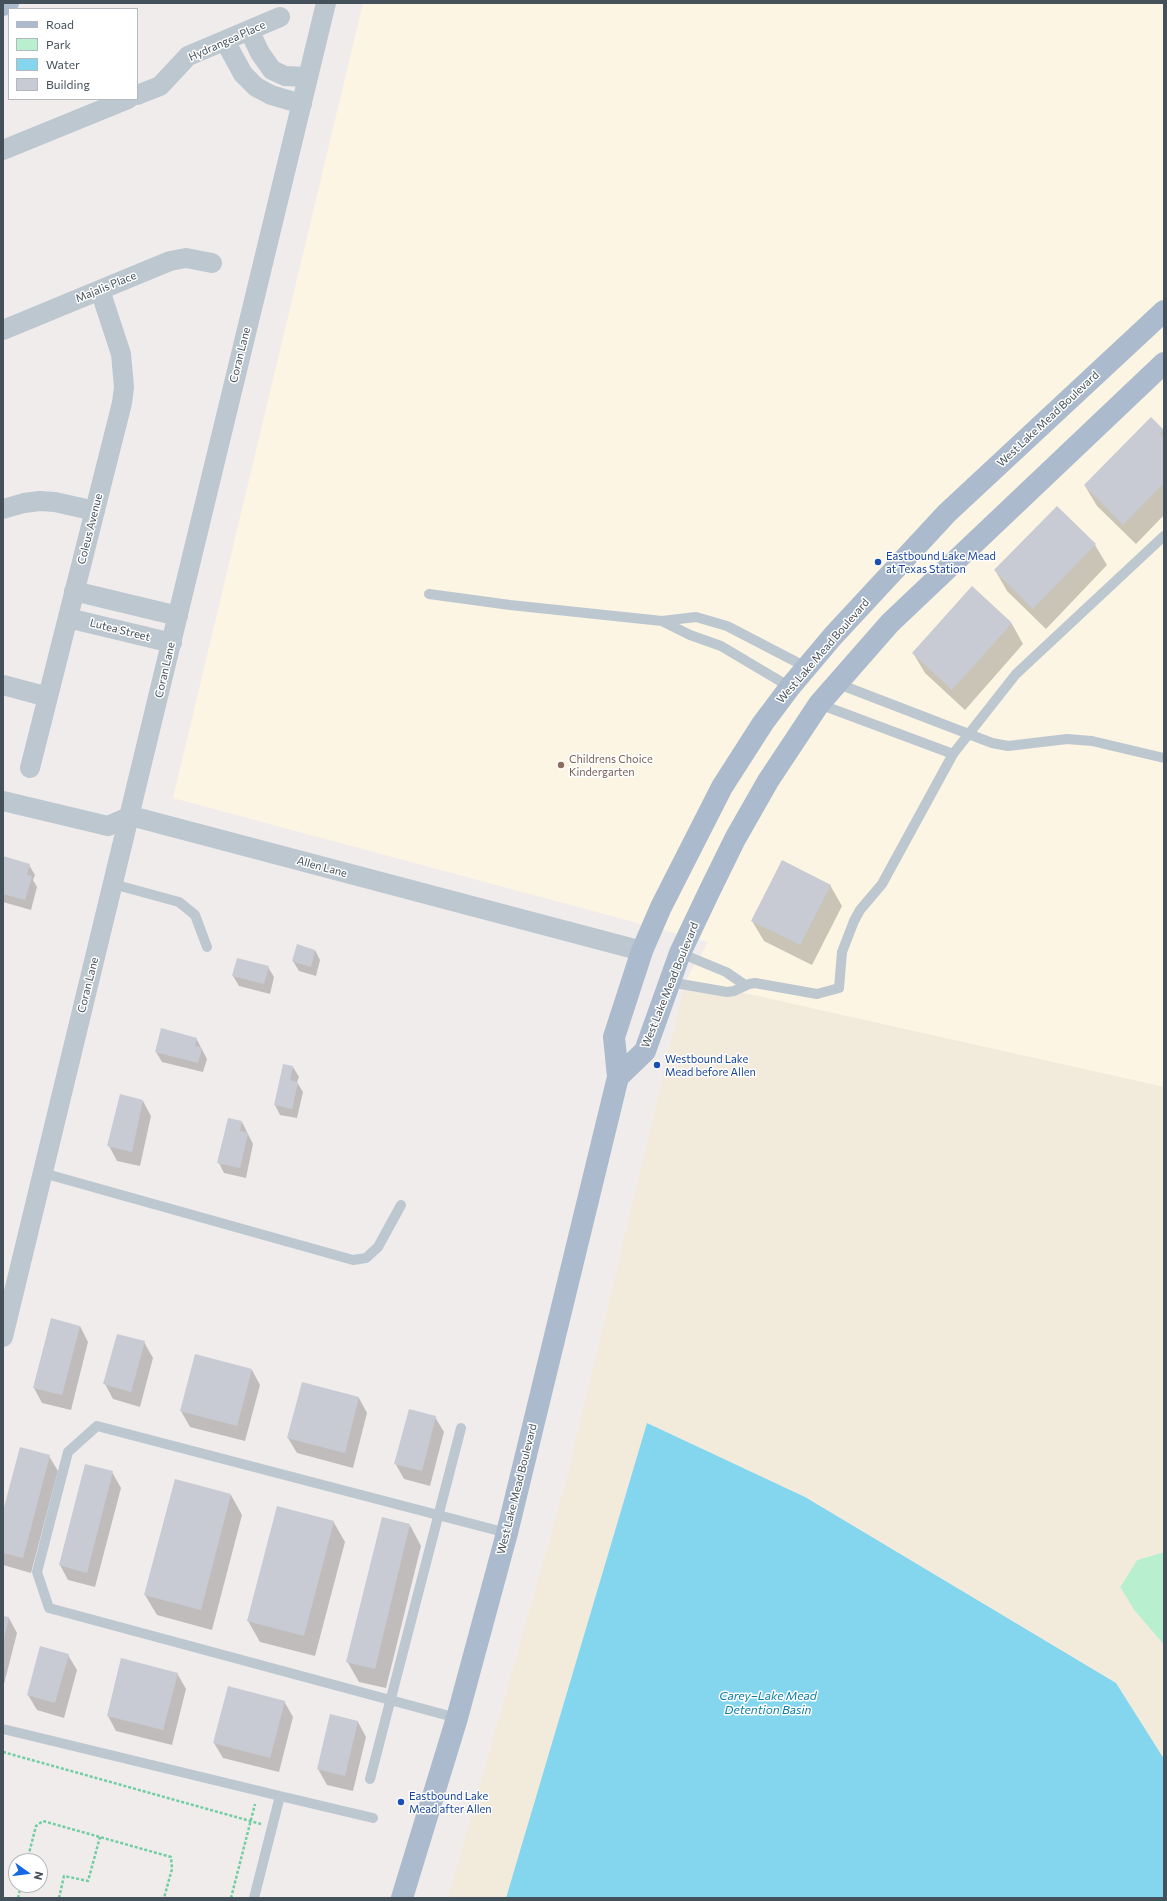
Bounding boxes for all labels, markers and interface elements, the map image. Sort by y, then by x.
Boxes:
legend [8,8,138,100]
text: Road [46,17,74,31]
street label: Hydrangea Place [187,18,267,64]
text: Park [46,37,71,51]
text: Water [46,57,80,71]
text: Building [46,77,90,91]
street label: Majalis Place [74,269,138,305]
street label: Coran Lane [227,326,253,384]
street label: West Lake Mead Boulevard [994,368,1102,470]
street label: Coleus Avenue [75,492,105,566]
place label: Eastbound Lake Mead at Texas Station [886,549,996,575]
marker: Eastbound Lake Mead at Texas Station [873,557,883,567]
street label: West Lake Mead Boulevard [774,596,872,706]
street label: Lutea Street [89,616,151,644]
street label: Coran Lane [152,641,178,699]
place label: Childrens Choice Kindergarten [569,752,653,778]
marker: Childrens Choice Kindergarten [556,760,566,770]
street label: Allen Lane [295,854,349,880]
street label: West Lake Mead Boulevard [639,920,701,1050]
street label: Coran Lane [75,956,101,1014]
place label: Westbound Lake Mead before Allen [665,1052,756,1078]
marker: Westbound Lake Mead before Allen [652,1060,662,1070]
street label: West Lake Mead Boulevard [494,1422,540,1556]
water label: Carey–Lake Mead Detention Basin [719,1689,817,1717]
place label: Eastbound Lake Mead after Allen [409,1789,492,1815]
marker: Eastbound Lake Mead after Allen [396,1797,406,1807]
north arrow [8,1853,48,1893]
text: N [32,1870,46,1881]

